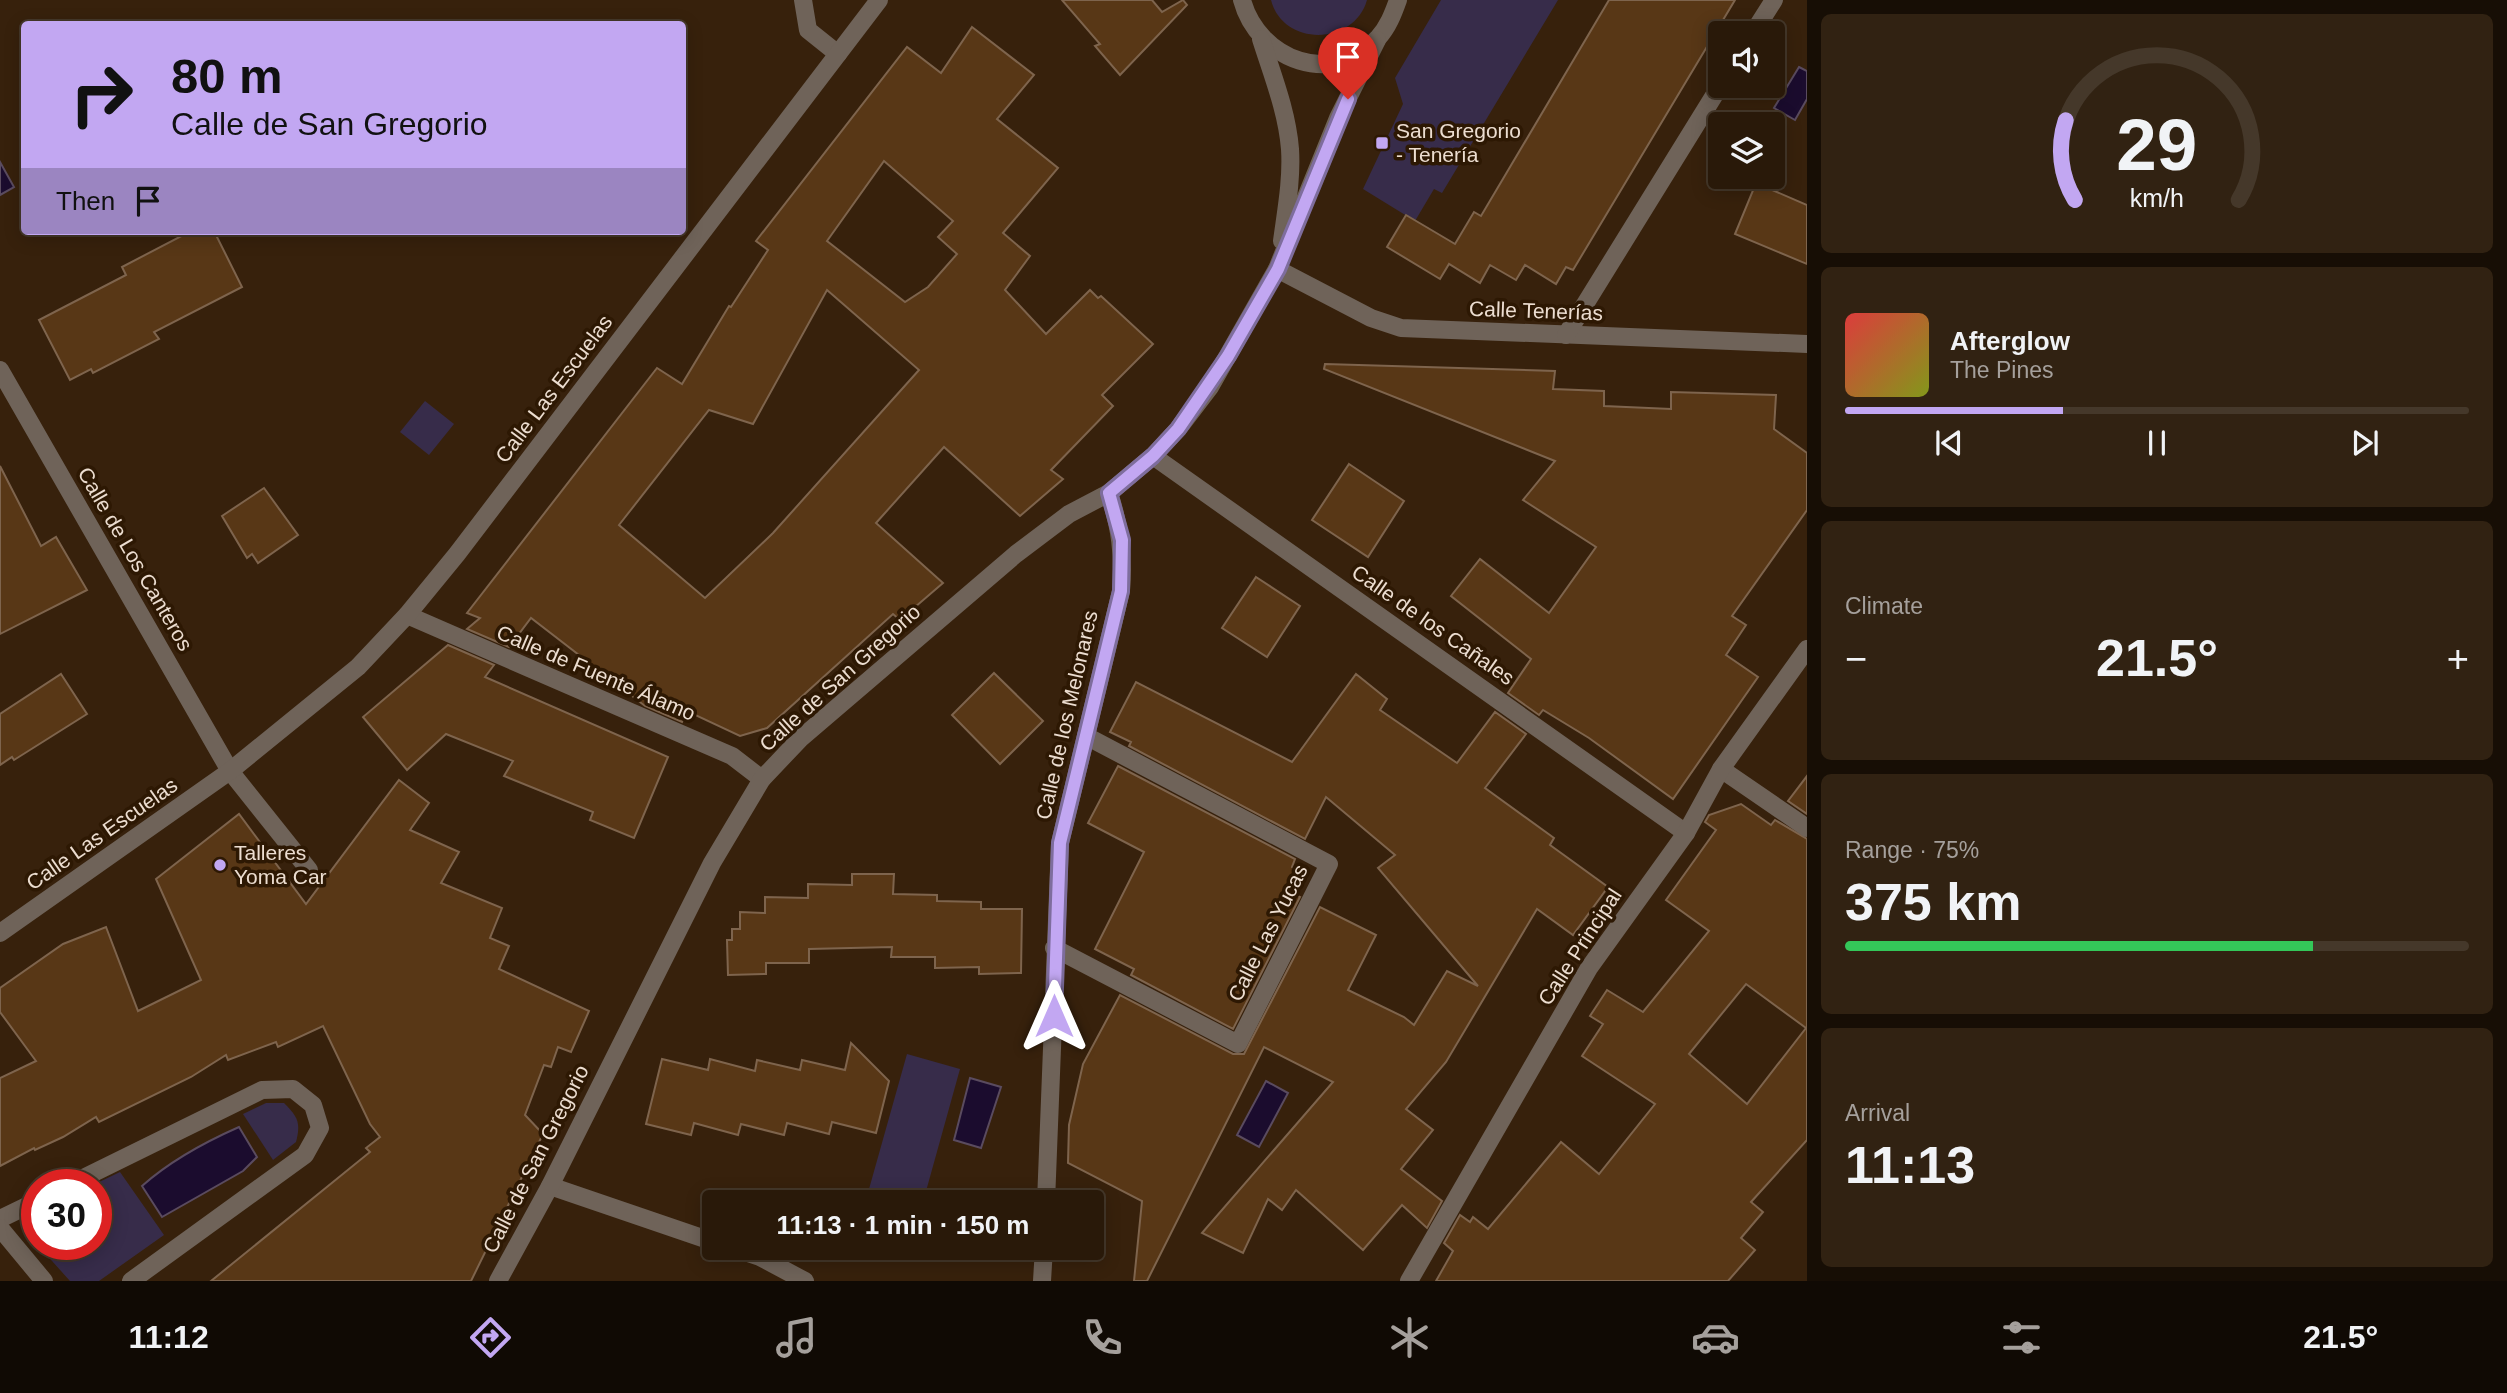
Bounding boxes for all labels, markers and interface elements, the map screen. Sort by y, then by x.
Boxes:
map controls [1708,21,1785,189]
button: sound [1708,21,1785,98]
pin [1318,27,1378,99]
icon: arrive [1329,38,1367,76]
icon: right [56,49,147,140]
text: 80 m [171,49,283,103]
text: 29 [2117,104,2197,185]
text: Calle de San Gregorio [171,106,488,142]
button: layers [1708,112,1785,189]
place label: San Gregorio - Tenería [1396,119,1521,166]
marker: San Gregorio - Tenería [1374,135,1390,151]
icon: arrive [129,182,167,220]
text: km/h [2130,184,2184,212]
text: Then [56,186,115,216]
street label: Calle Tenerías [1469,297,1603,324]
street label: Calle Las Escuelas [491,310,617,467]
text: Afterglow [1950,326,2070,356]
text: The Pines [1950,357,2054,383]
icon: previous [1930,424,1968,462]
icon: pause [2138,424,2176,462]
icon: next [2346,424,2384,462]
street label: Calle de Los Canteros [74,463,197,654]
street label: Calle de los Cañales [1348,560,1519,689]
text: Climate [1845,593,1923,619]
street label: Calle de San Gregorio [755,600,925,756]
street label: Calle de los Melonares [1031,608,1102,822]
street label: Calle de Fuente Álamo [493,620,699,725]
text: 21.5° [2096,629,2218,687]
text: − [1845,638,1867,680]
text: + [2447,638,2469,680]
street label: Calle Las Escuelas [22,773,181,894]
text: Range · 75% [1845,837,1979,863]
place label: Talleres Yoma Car [234,841,327,888]
marker: Talleres Yoma Car [212,857,228,873]
street label: Calle Las Yucas [1223,861,1312,1005]
text: 375 km [1845,873,2021,931]
street label: Calle Principal [1533,884,1626,1009]
position arrow [1017,979,1091,1053]
street label: Calle de San Gregorio [478,1061,593,1257]
text: Arrival [1845,1100,1910,1126]
text: 11:13 [1845,1136,1975,1194]
speed limit sign: 30 [21,1169,112,1260]
text: 11:13 · 1 min · 150 m [777,1210,1029,1240]
icon: directions [466,1313,515,1362]
icon: music [772,1313,821,1362]
icon: phone [1078,1313,1127,1362]
icon: climate [1385,1313,1434,1362]
icon: car [1691,1313,1740,1362]
icon: filters [1997,1313,2046,1362]
text: 11:12 [129,1319,209,1355]
text: 21.5° [2303,1319,2378,1355]

